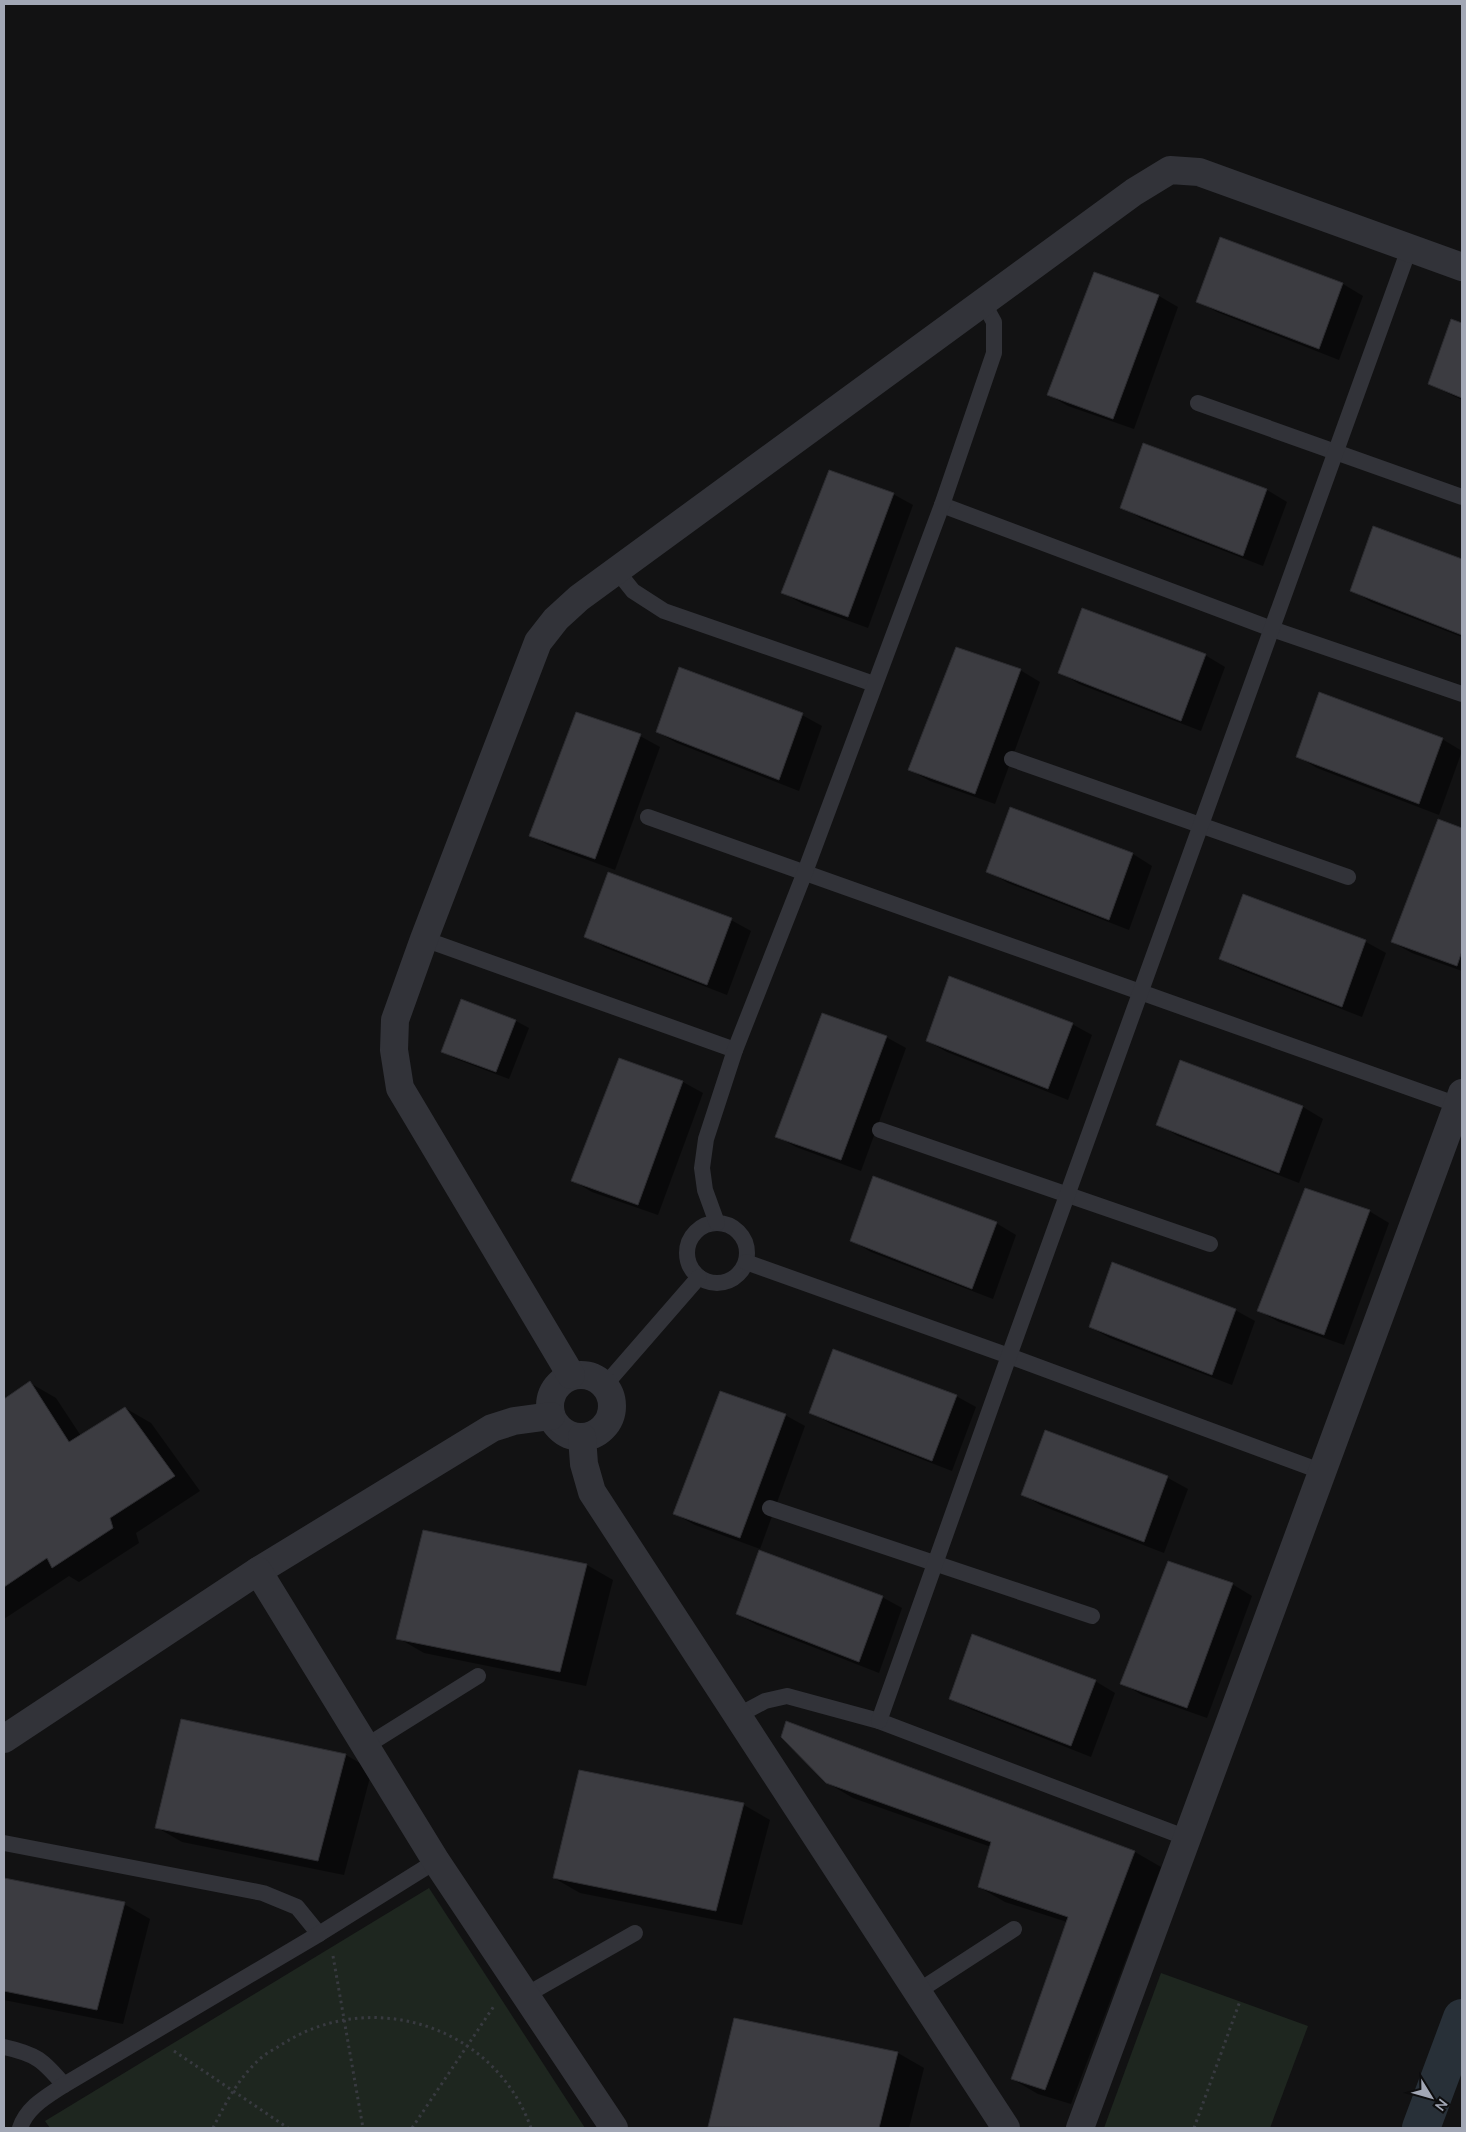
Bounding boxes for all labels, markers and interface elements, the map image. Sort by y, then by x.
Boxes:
north arrow [1406,2072,1456,2122]
text: N [1430,2095,1452,2114]

